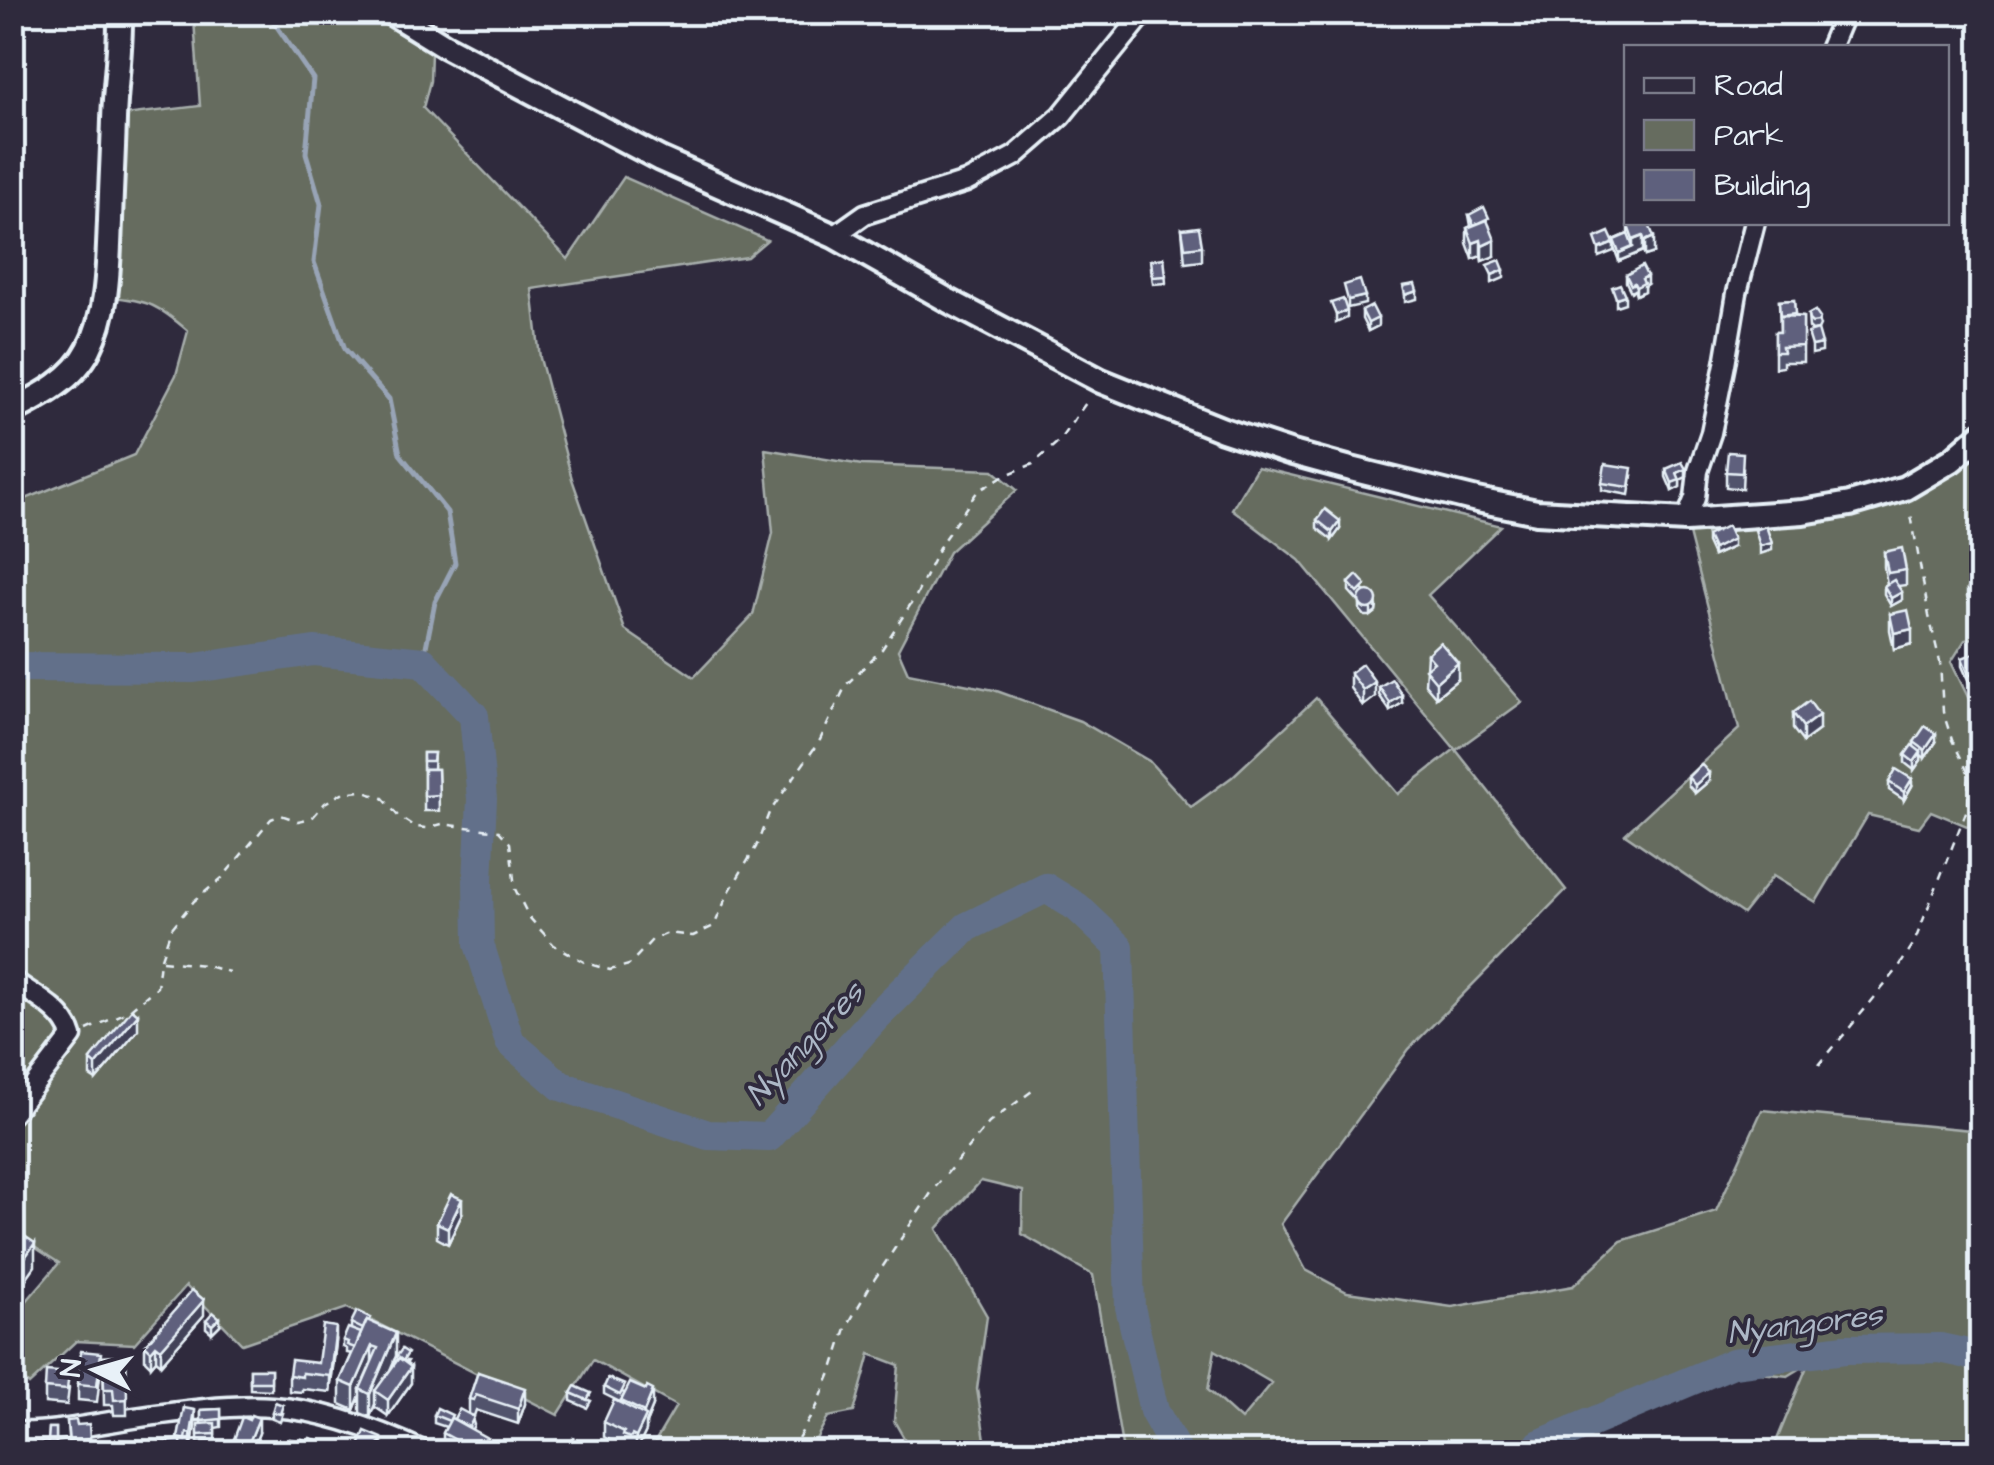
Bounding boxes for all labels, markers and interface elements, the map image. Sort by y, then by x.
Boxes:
legend [1624,45,1949,225]
text: Road [1714,65,1783,107]
text: Park [1714,115,1783,157]
text: Building [1714,165,1810,208]
water label: Nyangores [736,970,877,1117]
water label: Nyangores [1725,1292,1887,1357]
north arrow [45,1320,145,1420]
text: N [51,1357,92,1378]

